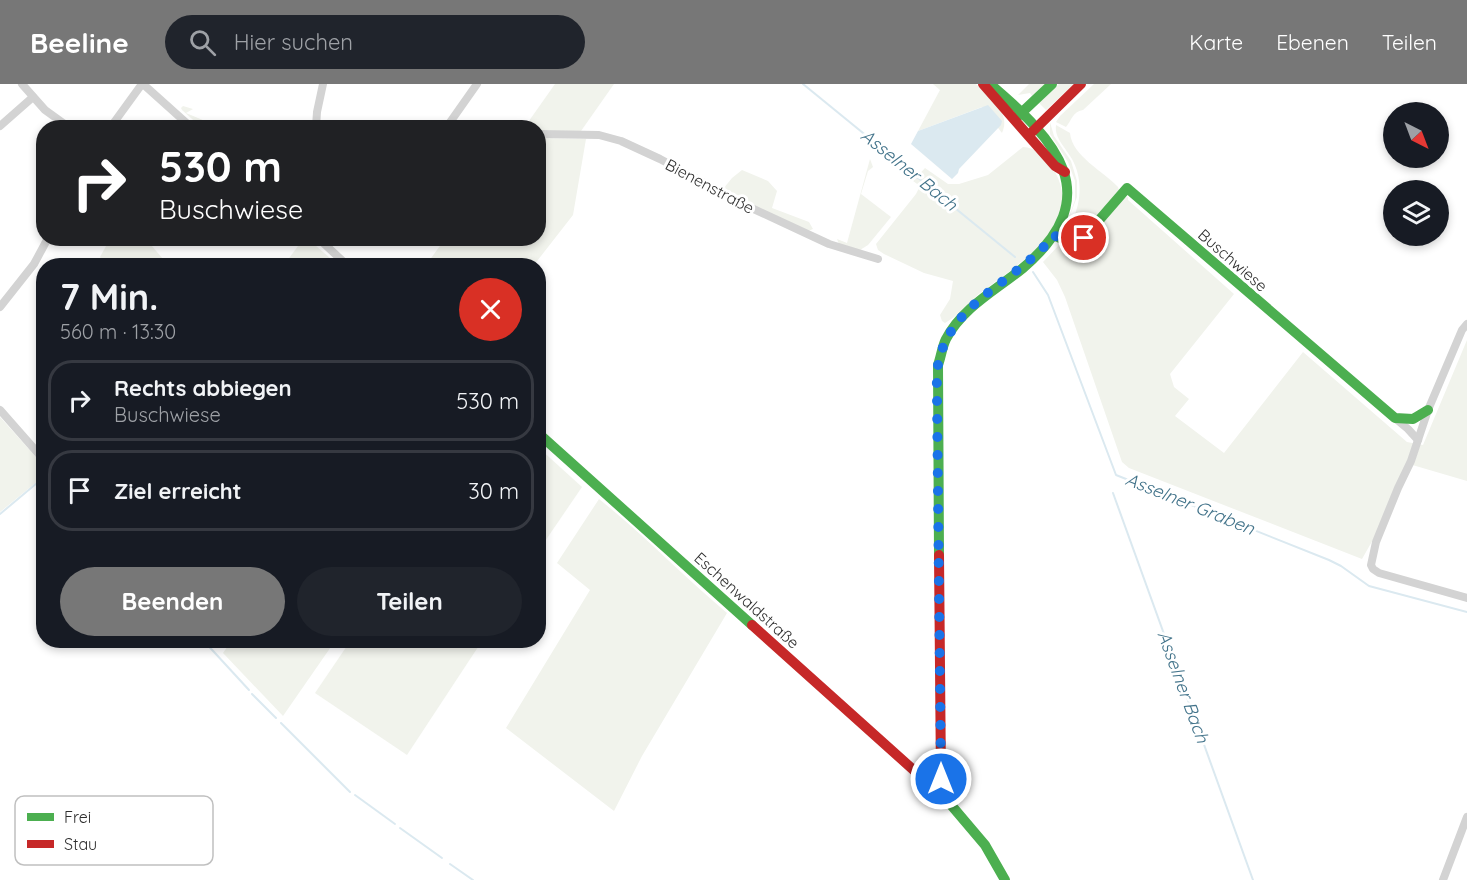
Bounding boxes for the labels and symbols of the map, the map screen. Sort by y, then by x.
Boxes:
north arrow [1383,102,1449,168]
water label: Asselner Bach [856,124,963,216]
street label: Bienenstraße [662,154,758,218]
pin [1058,212,1109,263]
street label: Buschwiese [1194,224,1272,296]
water label: Asselner Graben [1122,467,1258,540]
street label: Eschenwaldstraße [690,548,804,652]
water label: Asselner Bach [1153,628,1215,747]
position arrow [909,747,973,811]
legend [15,796,213,865]
text: Frei [64,807,91,827]
text: Stau [64,834,97,854]

